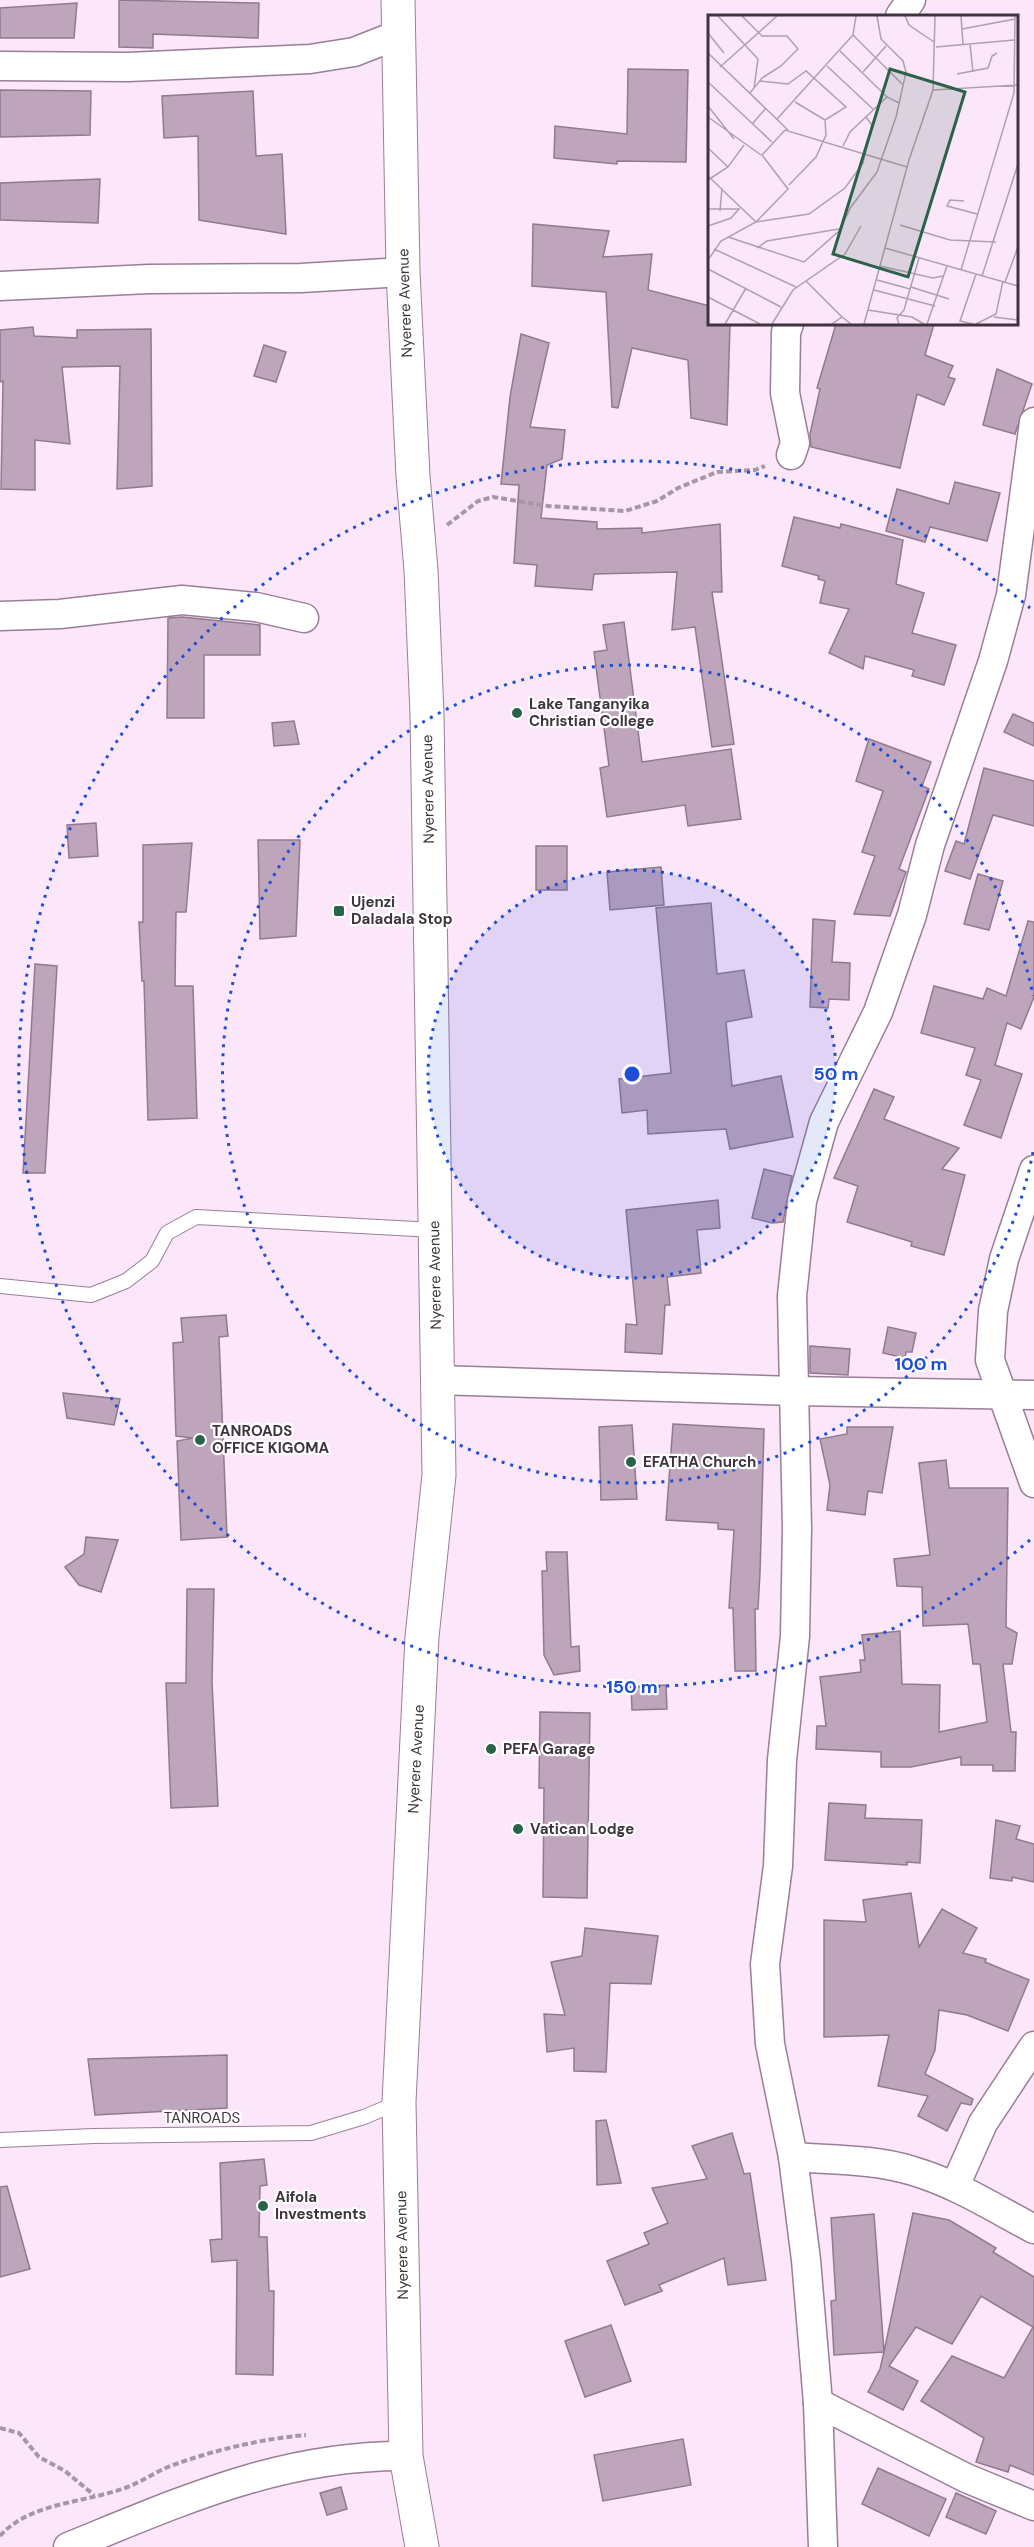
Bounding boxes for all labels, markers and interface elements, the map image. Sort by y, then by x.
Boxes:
inset map [708,15,1019,326]
street label: Nyerere Avenue [393,248,417,358]
place label: Lake Tanganyika Christian College [529,694,654,731]
marker: Lake Tanganyika Christian College [510,706,524,720]
street label: Nyerere Avenue [417,734,439,844]
place label: Ujenzi Daladala Stop [351,892,453,929]
marker: Ujenzi Daladala Stop [332,904,346,918]
text: 50 m [813,1062,859,1086]
centre of rings [622,1064,642,1084]
street label: Nyerere Avenue [424,1220,446,1330]
text: 100 m [894,1352,948,1376]
place label: TANROADS OFFICE KIGOMA [212,1421,329,1458]
marker: TANROADS OFFICE KIGOMA [193,1433,207,1447]
place label: EFATHA Church [643,1452,756,1472]
marker: EFATHA Church [624,1455,638,1469]
text: 150 m [606,1675,658,1699]
street label: Nyerere Avenue [403,1704,429,1814]
place label: PEFA Garage [503,1739,595,1759]
marker: PEFA Garage [484,1742,498,1756]
place label: Vatican Lodge [530,1819,634,1839]
marker: Vatican Lodge [511,1822,525,1836]
street label: TANROADS [164,2108,240,2128]
place label: Aifola Investments [275,2187,367,2224]
street label: Nyerere Avenue [391,2190,413,2300]
marker: Aifola Investments [256,2199,270,2213]

